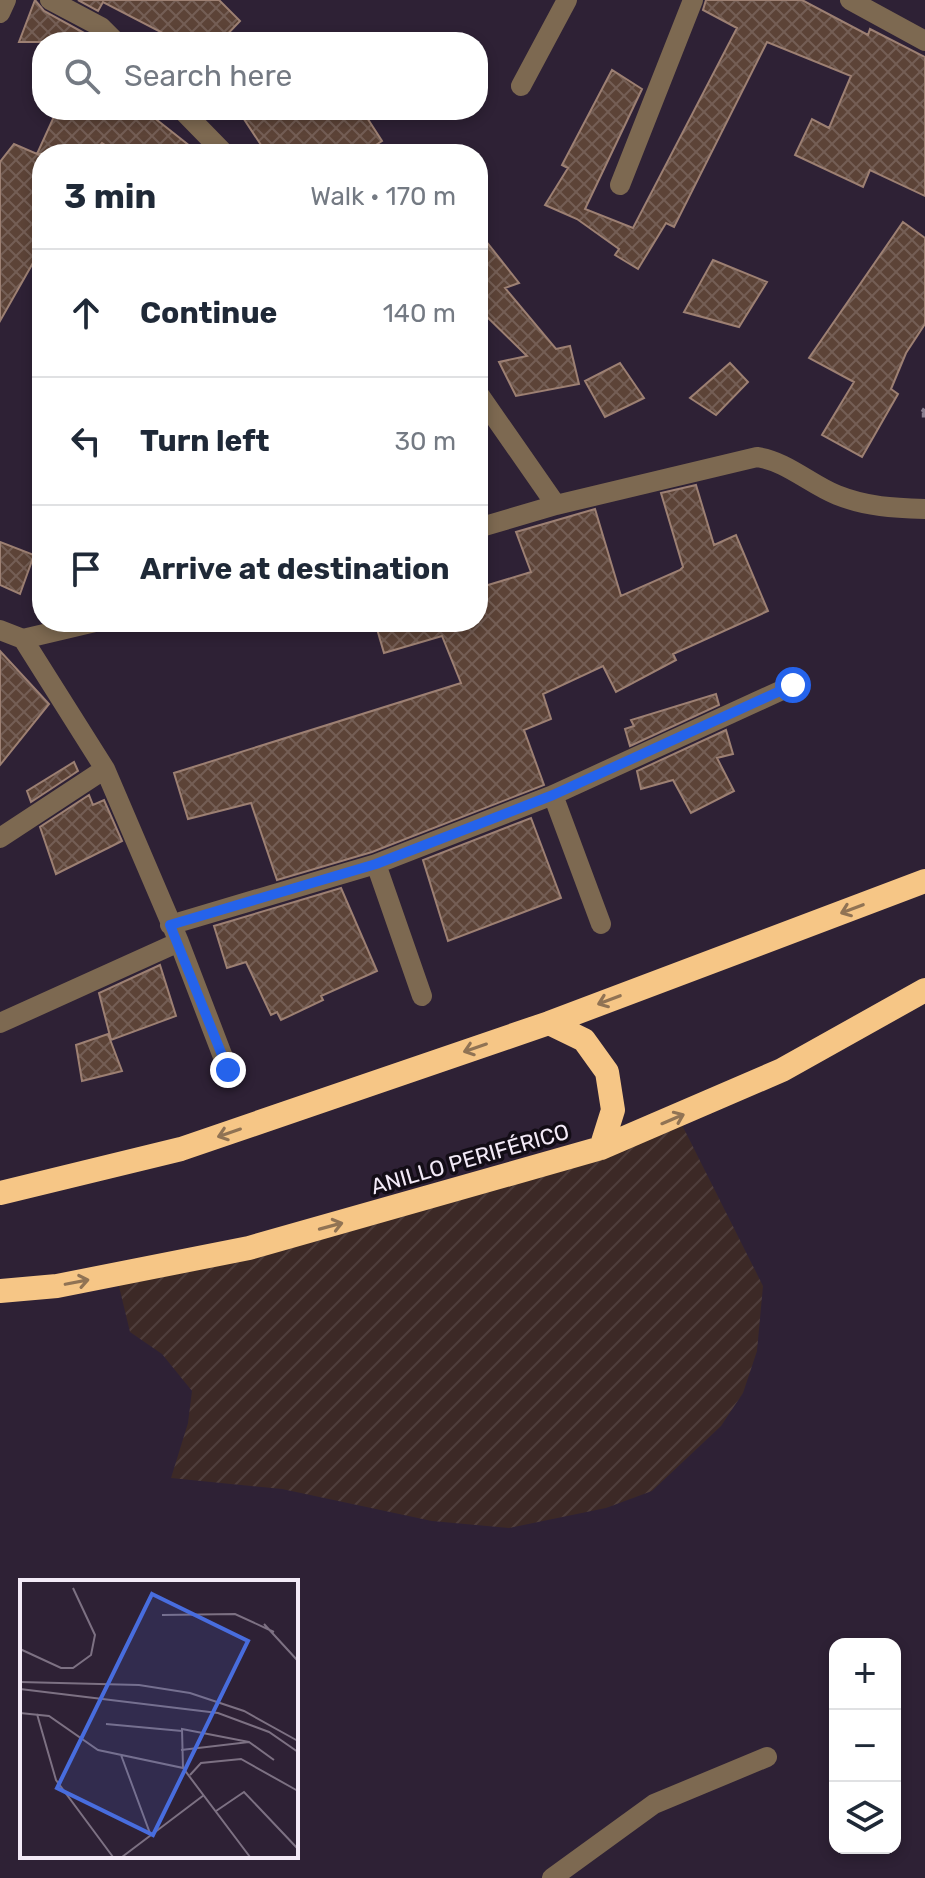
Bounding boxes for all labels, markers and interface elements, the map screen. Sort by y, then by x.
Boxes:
search box [32,32,488,120]
icon: search [60,54,104,98]
text: Search here [124,58,292,94]
text: 3 min [64,176,156,217]
text: Walk · 170 m [310,181,456,212]
icon: ahead [64,291,108,335]
text: Continue [140,295,277,331]
text: 140 m [383,298,456,329]
icon: left [64,419,108,463]
text: Turn left [140,423,270,459]
text: 30 m [394,426,456,457]
icon: arrive [64,547,108,591]
text: Arrive at destination [140,551,450,587]
route start [775,667,811,703]
one-way arrow [840,903,865,917]
one-way arrow [597,994,622,1008]
one-way arrow [463,1042,488,1057]
route end [210,1052,246,1088]
one-way arrow [660,1111,685,1125]
street label: ANILLO PERIFÉRICO [368,1118,572,1200]
one-way arrow [217,1126,242,1141]
one-way arrow [318,1217,344,1232]
one-way arrow [64,1274,90,1289]
inset map [20,1580,298,1858]
map controls [829,1638,901,1854]
button: + [829,1638,901,1710]
button: − [829,1710,901,1782]
button: layers [829,1782,901,1854]

